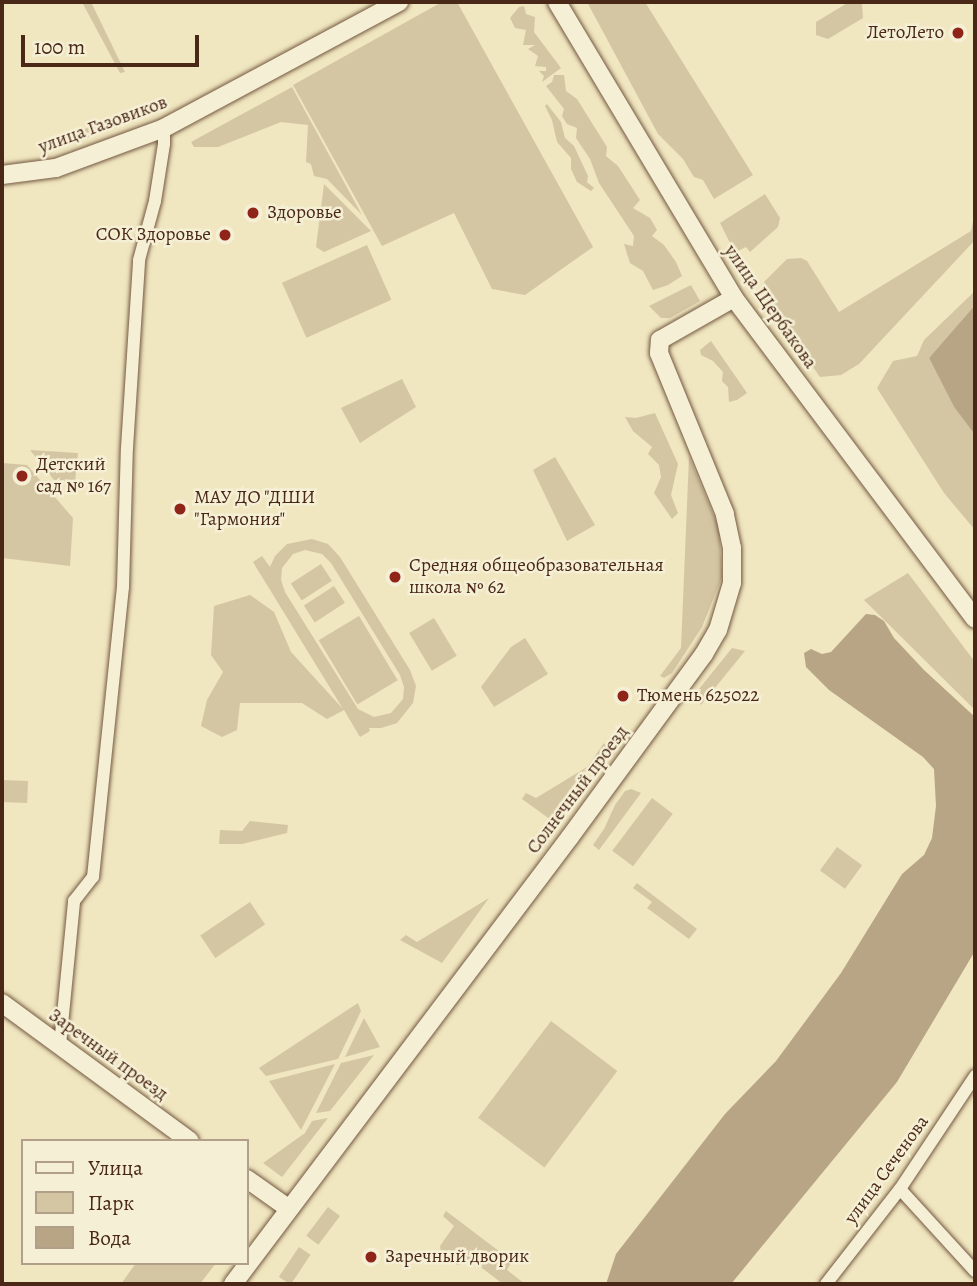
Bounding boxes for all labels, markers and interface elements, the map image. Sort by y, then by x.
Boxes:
scale bar [24,21,203,65]
place label: ЛетоЛето [867,22,944,44]
marker: ЛетоЛето [950,25,966,41]
text: 100 m [34,33,85,61]
street label: улица Газовиков [36,91,170,159]
place label: Здоровье [267,202,342,224]
marker: Здоровье [245,205,261,221]
place label: СОК Здоровье [96,224,211,246]
marker: СОК Здоровье [217,227,233,243]
street label: улица Щербакова [719,241,821,373]
place label: Детский сад № 167 [36,454,111,498]
marker: Детский сад № 167 [14,468,30,484]
place label: МАУ ДО "ДШИ "Гармония" [194,487,316,531]
marker: МАУ ДО "ДШИ "Гармония" [172,501,188,517]
place label: Средняя общеобразовательная школа № 62 [409,555,664,599]
marker: Средняя общеобразовательная школа № 62 [387,569,403,585]
place label: Тюмень 625022 [637,685,759,707]
marker: Тюмень 625022 [615,688,631,704]
street label: Солнечный проезд [522,721,634,859]
street label: Заречный проезд [44,1004,172,1106]
street label: улица Сеченова [840,1111,934,1229]
legend [21,1139,248,1265]
text: Улица [88,1154,143,1182]
text: Парк [88,1189,134,1217]
text: Вода [88,1224,131,1252]
place label: Заречный дворик [385,1246,529,1268]
marker: Заречный дворик [363,1249,379,1265]

